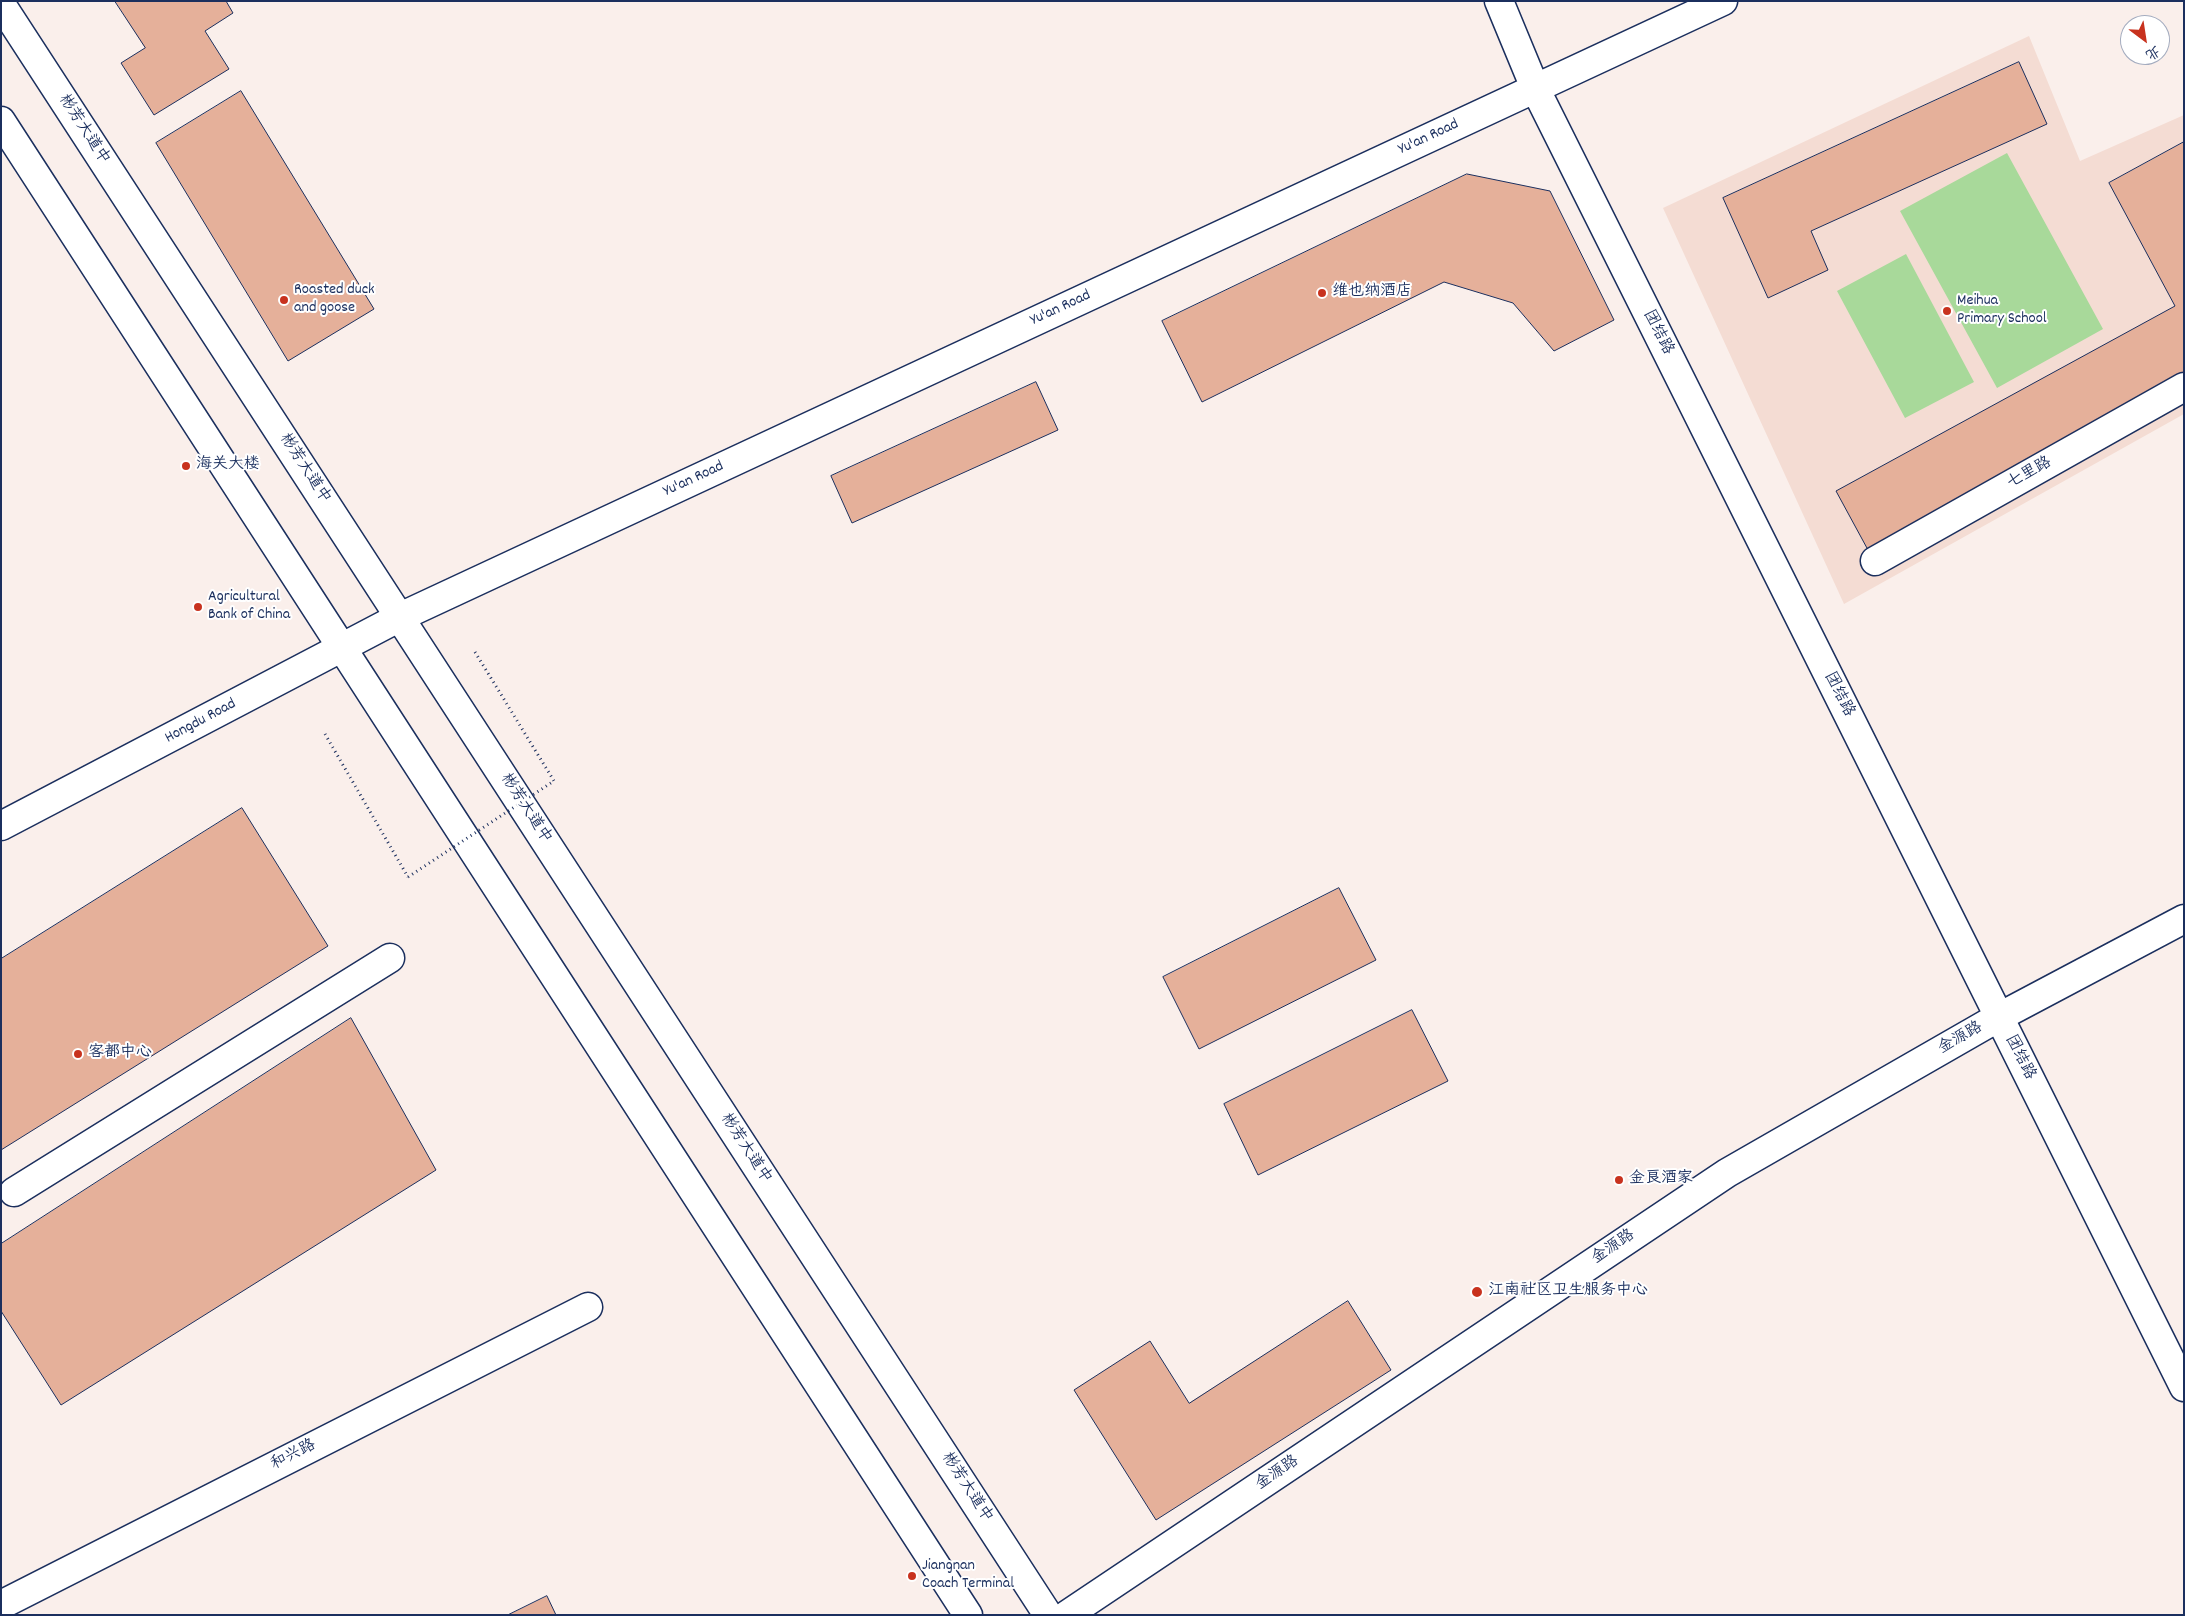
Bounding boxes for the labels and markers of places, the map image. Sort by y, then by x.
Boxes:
place label: Roasted duck and goose [294,281,375,319]
place label: 维也纳酒店 [1332,283,1412,303]
marker: 维也纳酒店 [1316,287,1328,299]
place label: Meihua Primary School [1957,292,2047,330]
marker: Roasted duck and goose [278,294,290,306]
marker: Meihua Primary School [1941,305,1953,317]
place label: 海关大楼 [196,456,260,476]
marker: 海关大楼 [180,460,192,472]
place label: Agricultural Bank of China [208,588,290,626]
marker: Agricultural Bank of China [192,601,204,613]
place label: 客都中心 [88,1044,152,1064]
marker: 客都中心 [72,1048,84,1060]
place label: 金良酒家 [1629,1170,1693,1190]
marker: 金良酒家 [1613,1174,1625,1186]
place label: 江南社区卫生服务中心 [1488,1282,1648,1302]
marker: 江南社区卫生服务中心 [1470,1285,1484,1299]
place label: Jiangnan Coach Terminal [922,1557,1014,1595]
marker: Jiangnan Coach Terminal [906,1570,918,1582]

